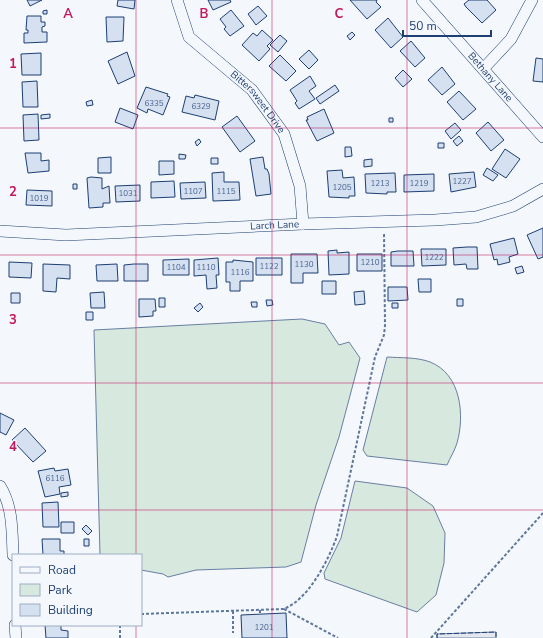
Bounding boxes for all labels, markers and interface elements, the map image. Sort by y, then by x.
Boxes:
text: A [63,5,73,23]
text: B [200,5,209,23]
text: C [335,5,344,23]
scale bar [403,12,491,38]
text: 50 m [409,18,437,34]
street label: Bethany Lane [465,49,516,105]
text: 1 [9,55,17,73]
street label: Bittersweet Drive [227,68,288,136]
house number: 6335 [144,98,164,109]
house number: 6329 [191,101,211,112]
house number: 1227 [452,176,472,187]
house number: 1213 [370,178,390,189]
house number: 1219 [409,178,429,189]
house number: 1205 [332,182,352,193]
text: 2 [9,183,17,201]
house number: 1107 [183,186,203,197]
house number: 1115 [216,186,236,197]
house number: 1031 [118,188,138,199]
house number: 1019 [29,193,49,204]
street label: Larch Lane [250,217,299,233]
house number: 1222 [424,252,444,263]
house number: 1210 [360,257,380,268]
house number: 1130 [294,259,314,270]
house number: 1122 [259,261,279,272]
house number: 1104 [166,262,186,273]
house number: 1110 [196,262,216,273]
house number: 1116 [230,267,250,278]
text: 3 [9,311,17,329]
text: 4 [9,438,17,456]
house number: 6116 [45,473,65,484]
legend [12,554,142,626]
text: Road [48,562,76,578]
text: Park [48,582,73,598]
text: Building [48,602,93,618]
house number: 1201 [254,622,274,633]

